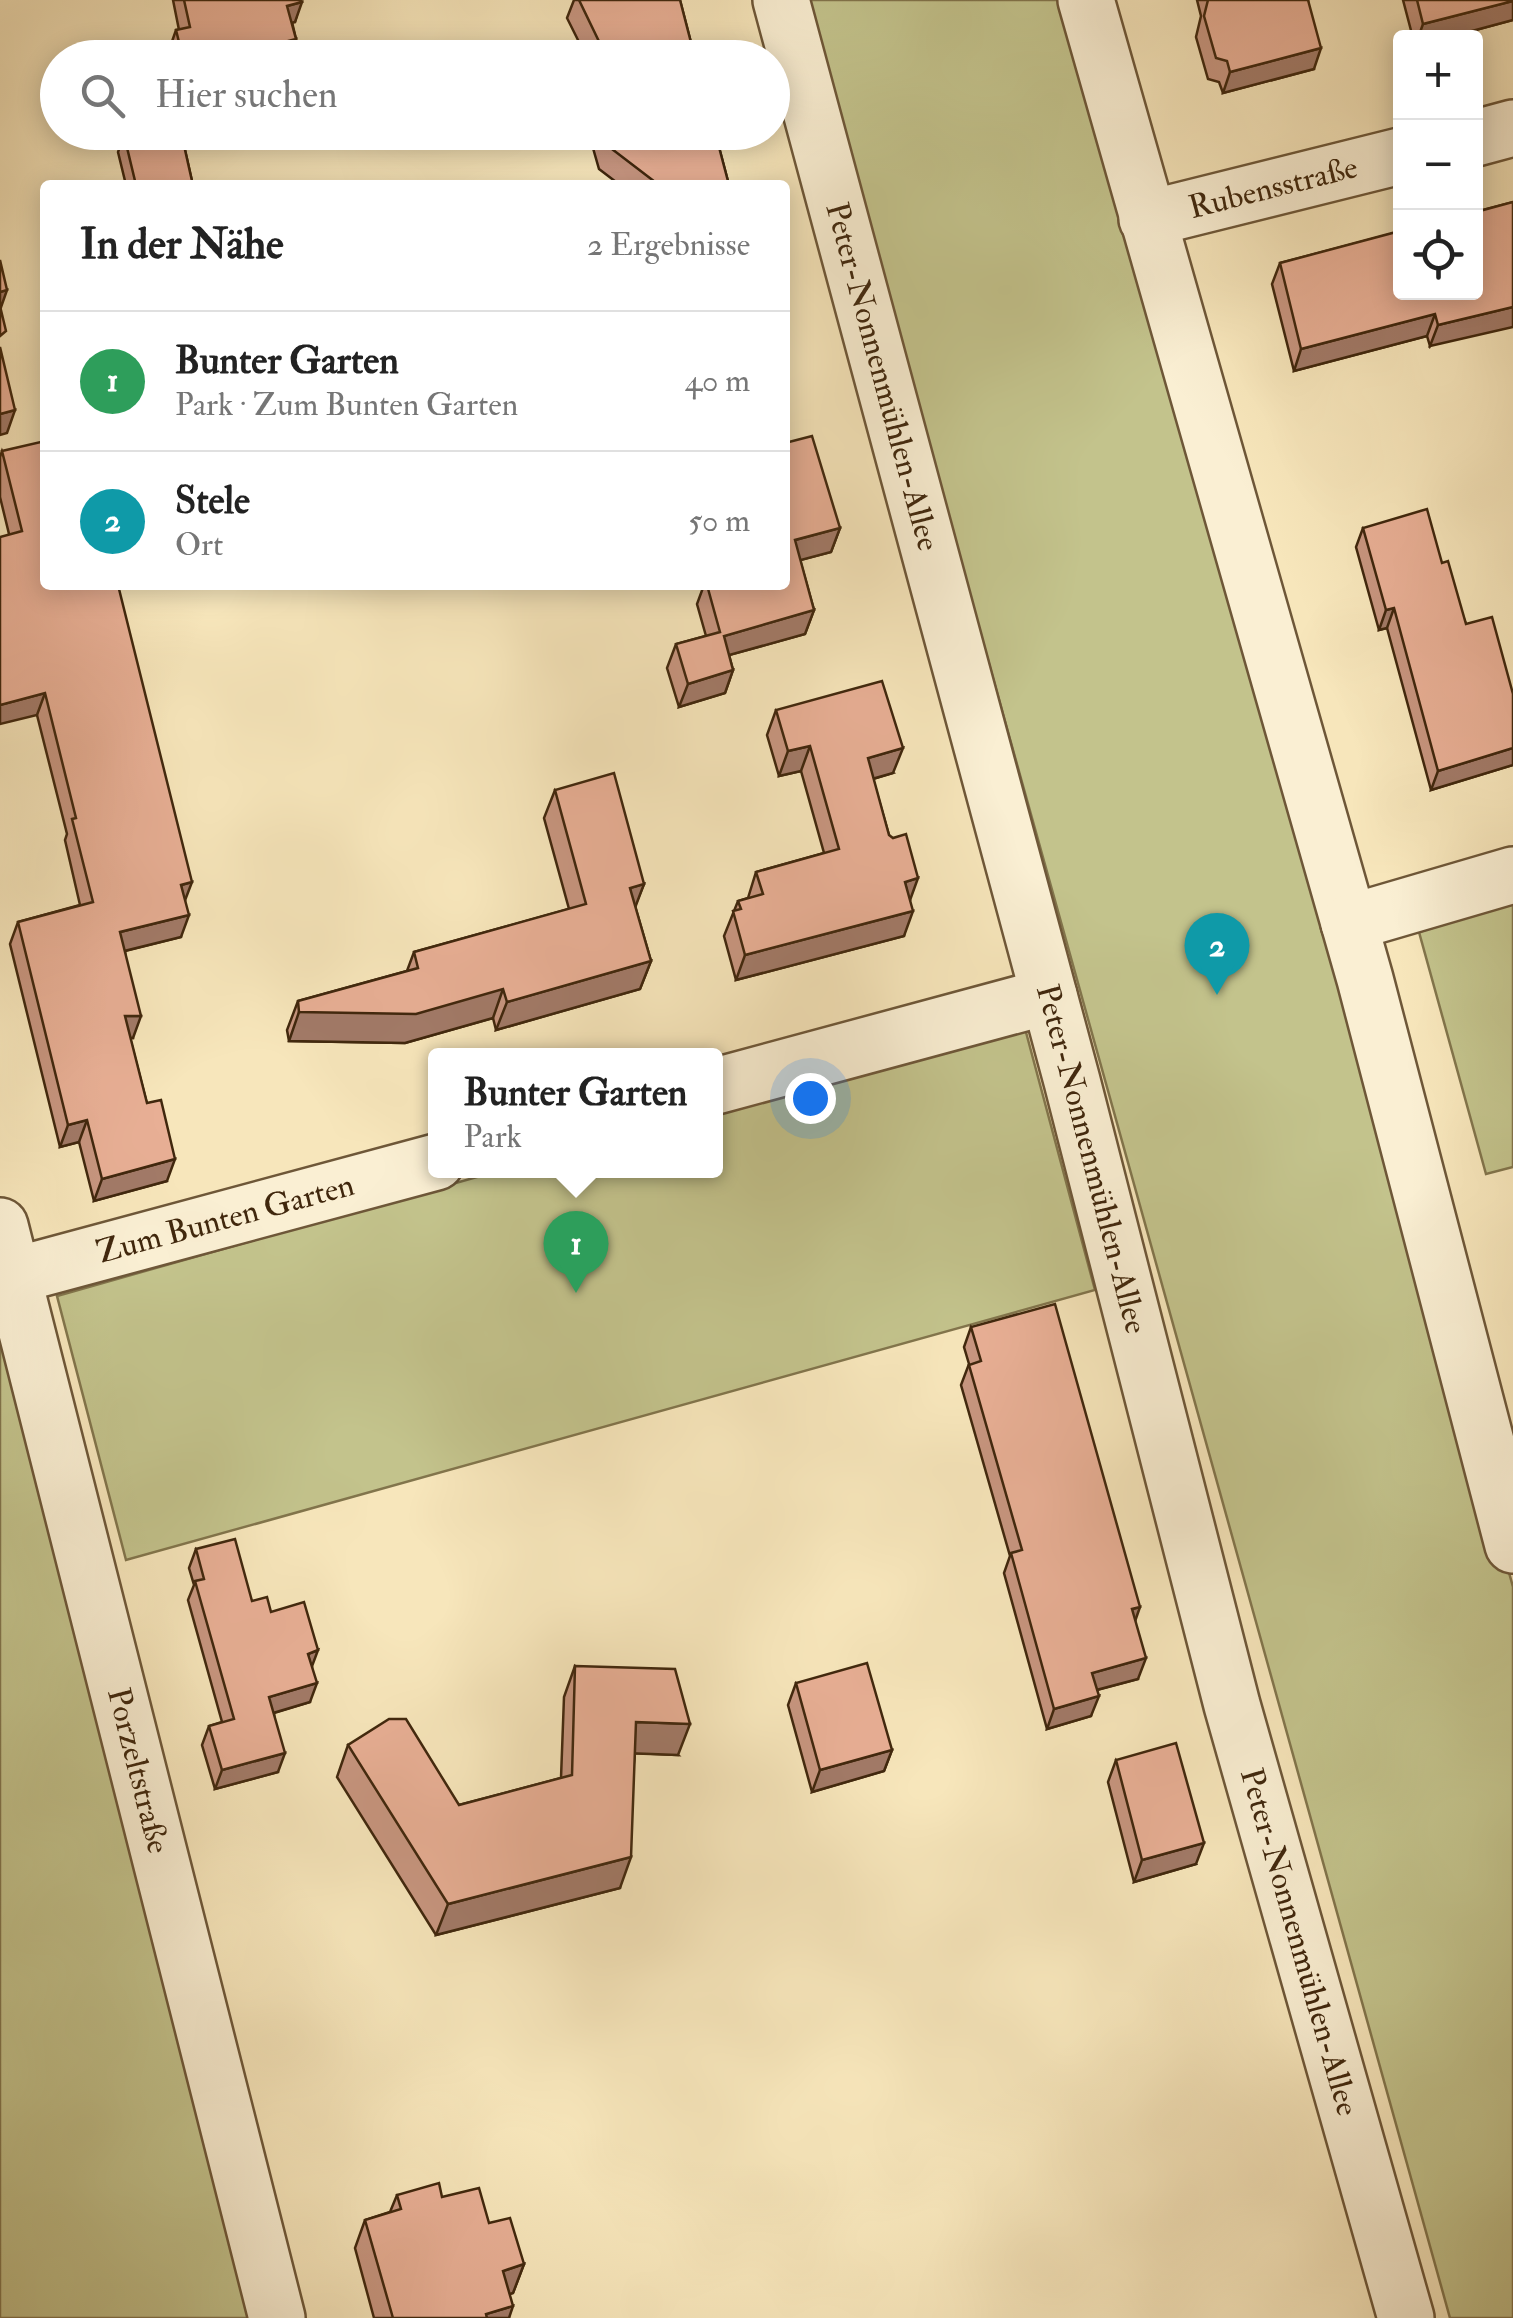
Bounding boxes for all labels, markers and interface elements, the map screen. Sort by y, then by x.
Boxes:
map controls [1393,30,1483,300]
button: + [1393,30,1483,120]
search box [40,40,790,150]
icon: search [75,68,130,123]
text: Hier suchen [155,71,338,119]
button: − [1393,120,1483,210]
street label: Rubensstraße [1185,147,1362,228]
street label: Peter-Nonnenmühlen-Allee [816,198,948,555]
button: locate [1393,210,1483,300]
text: In der Nähe [80,219,284,271]
text: 2 Ergebnisse [587,225,750,265]
text: Bunter Garten [175,337,399,385]
text: 1 [107,361,118,401]
text: 40 m [685,361,750,401]
text: Park · Zum Bunten Garten [175,385,518,425]
text: Stele [175,477,250,525]
text: 2 [104,501,121,541]
text: 50 m [688,501,750,541]
text: Ort [175,525,223,565]
pin: 2 [1184,912,1250,995]
street label: Peter-Nonnenmühlen-Allee [1027,980,1156,1338]
popup [428,1048,723,1178]
text: Bunter Garten [464,1069,687,1117]
your location [785,1073,836,1124]
text: Park [464,1117,522,1157]
street label: Zum Bunten Garten [92,1165,359,1273]
pin: 1 [544,1210,608,1293]
street label: Porzeltstraße [98,1684,178,1858]
street label: Peter-Nonnenmühlen-Allee [1231,1764,1368,2120]

